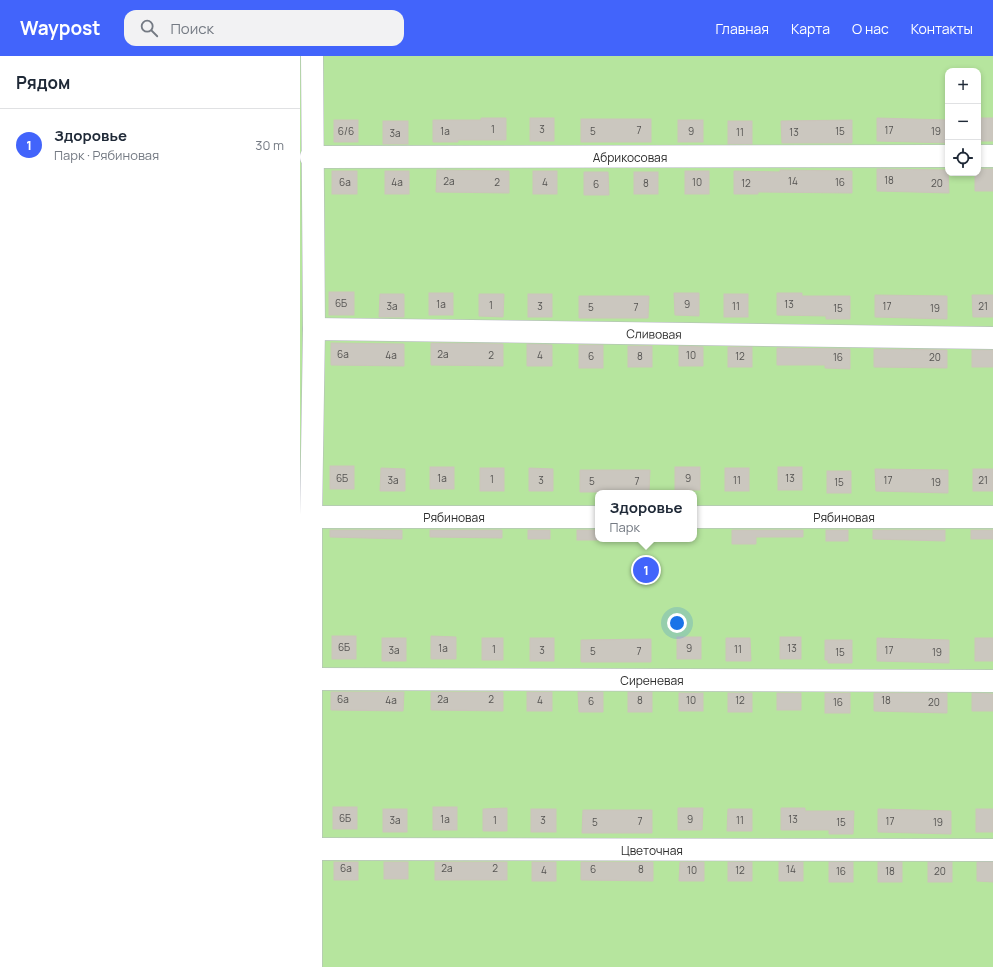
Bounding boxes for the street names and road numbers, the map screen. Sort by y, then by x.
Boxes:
street label: Абрикосовая [593,149,667,166]
street label: Сливовая [626,325,682,343]
street label: Рябиновая [423,509,485,526]
street label: Рябиновая [813,509,875,526]
street label: Сиреневая [620,672,684,689]
street label: Цветочная [621,842,683,859]

